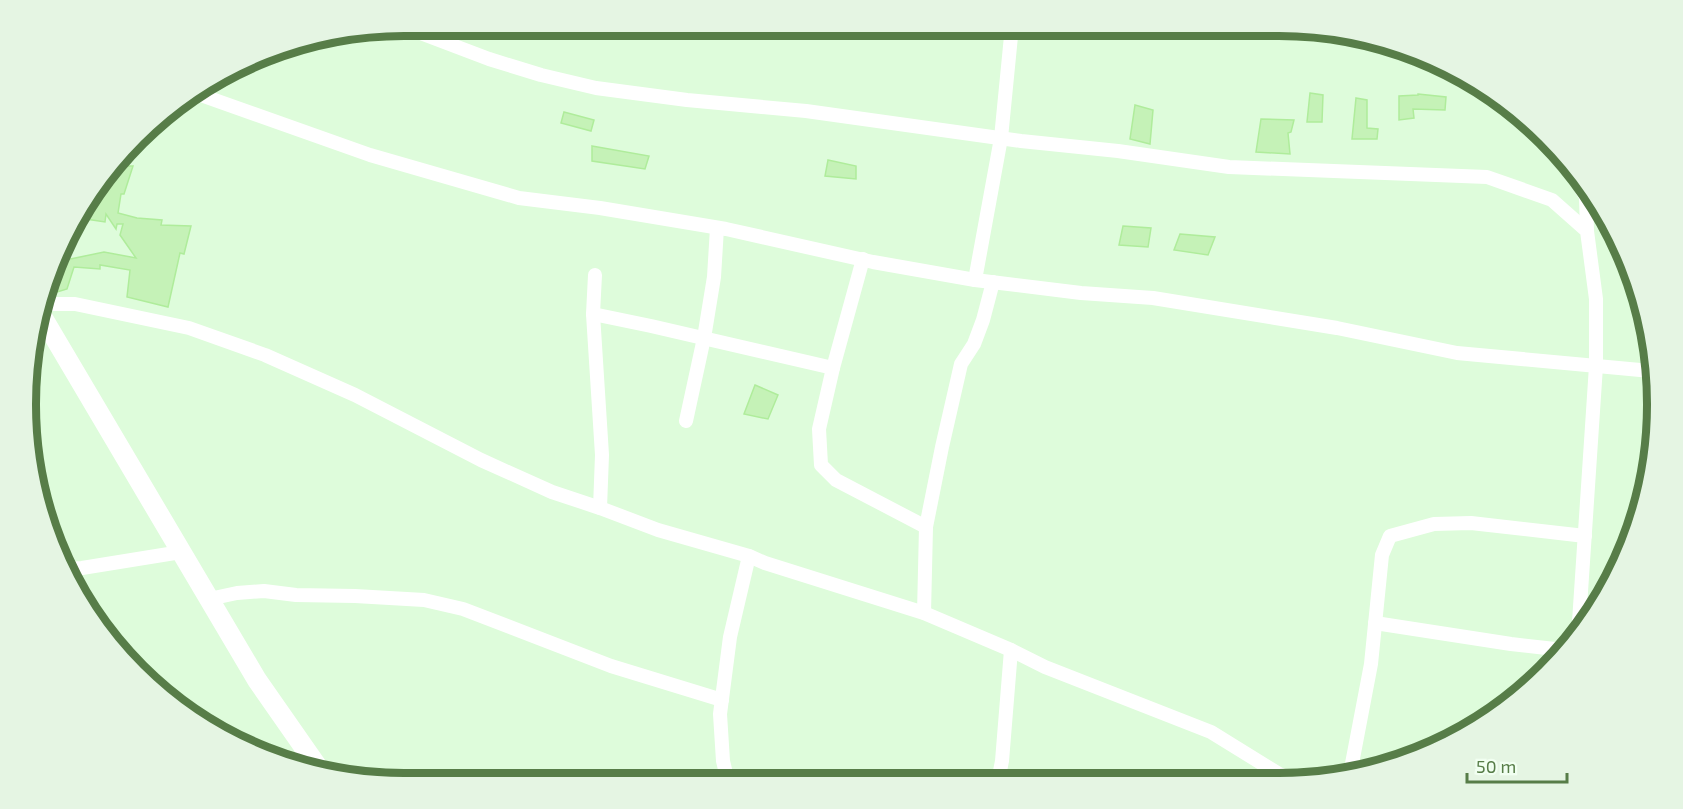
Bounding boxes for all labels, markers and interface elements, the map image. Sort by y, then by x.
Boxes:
scale bar [1467,746,1568,784]
text: 50 m [1476,755,1516,777]

